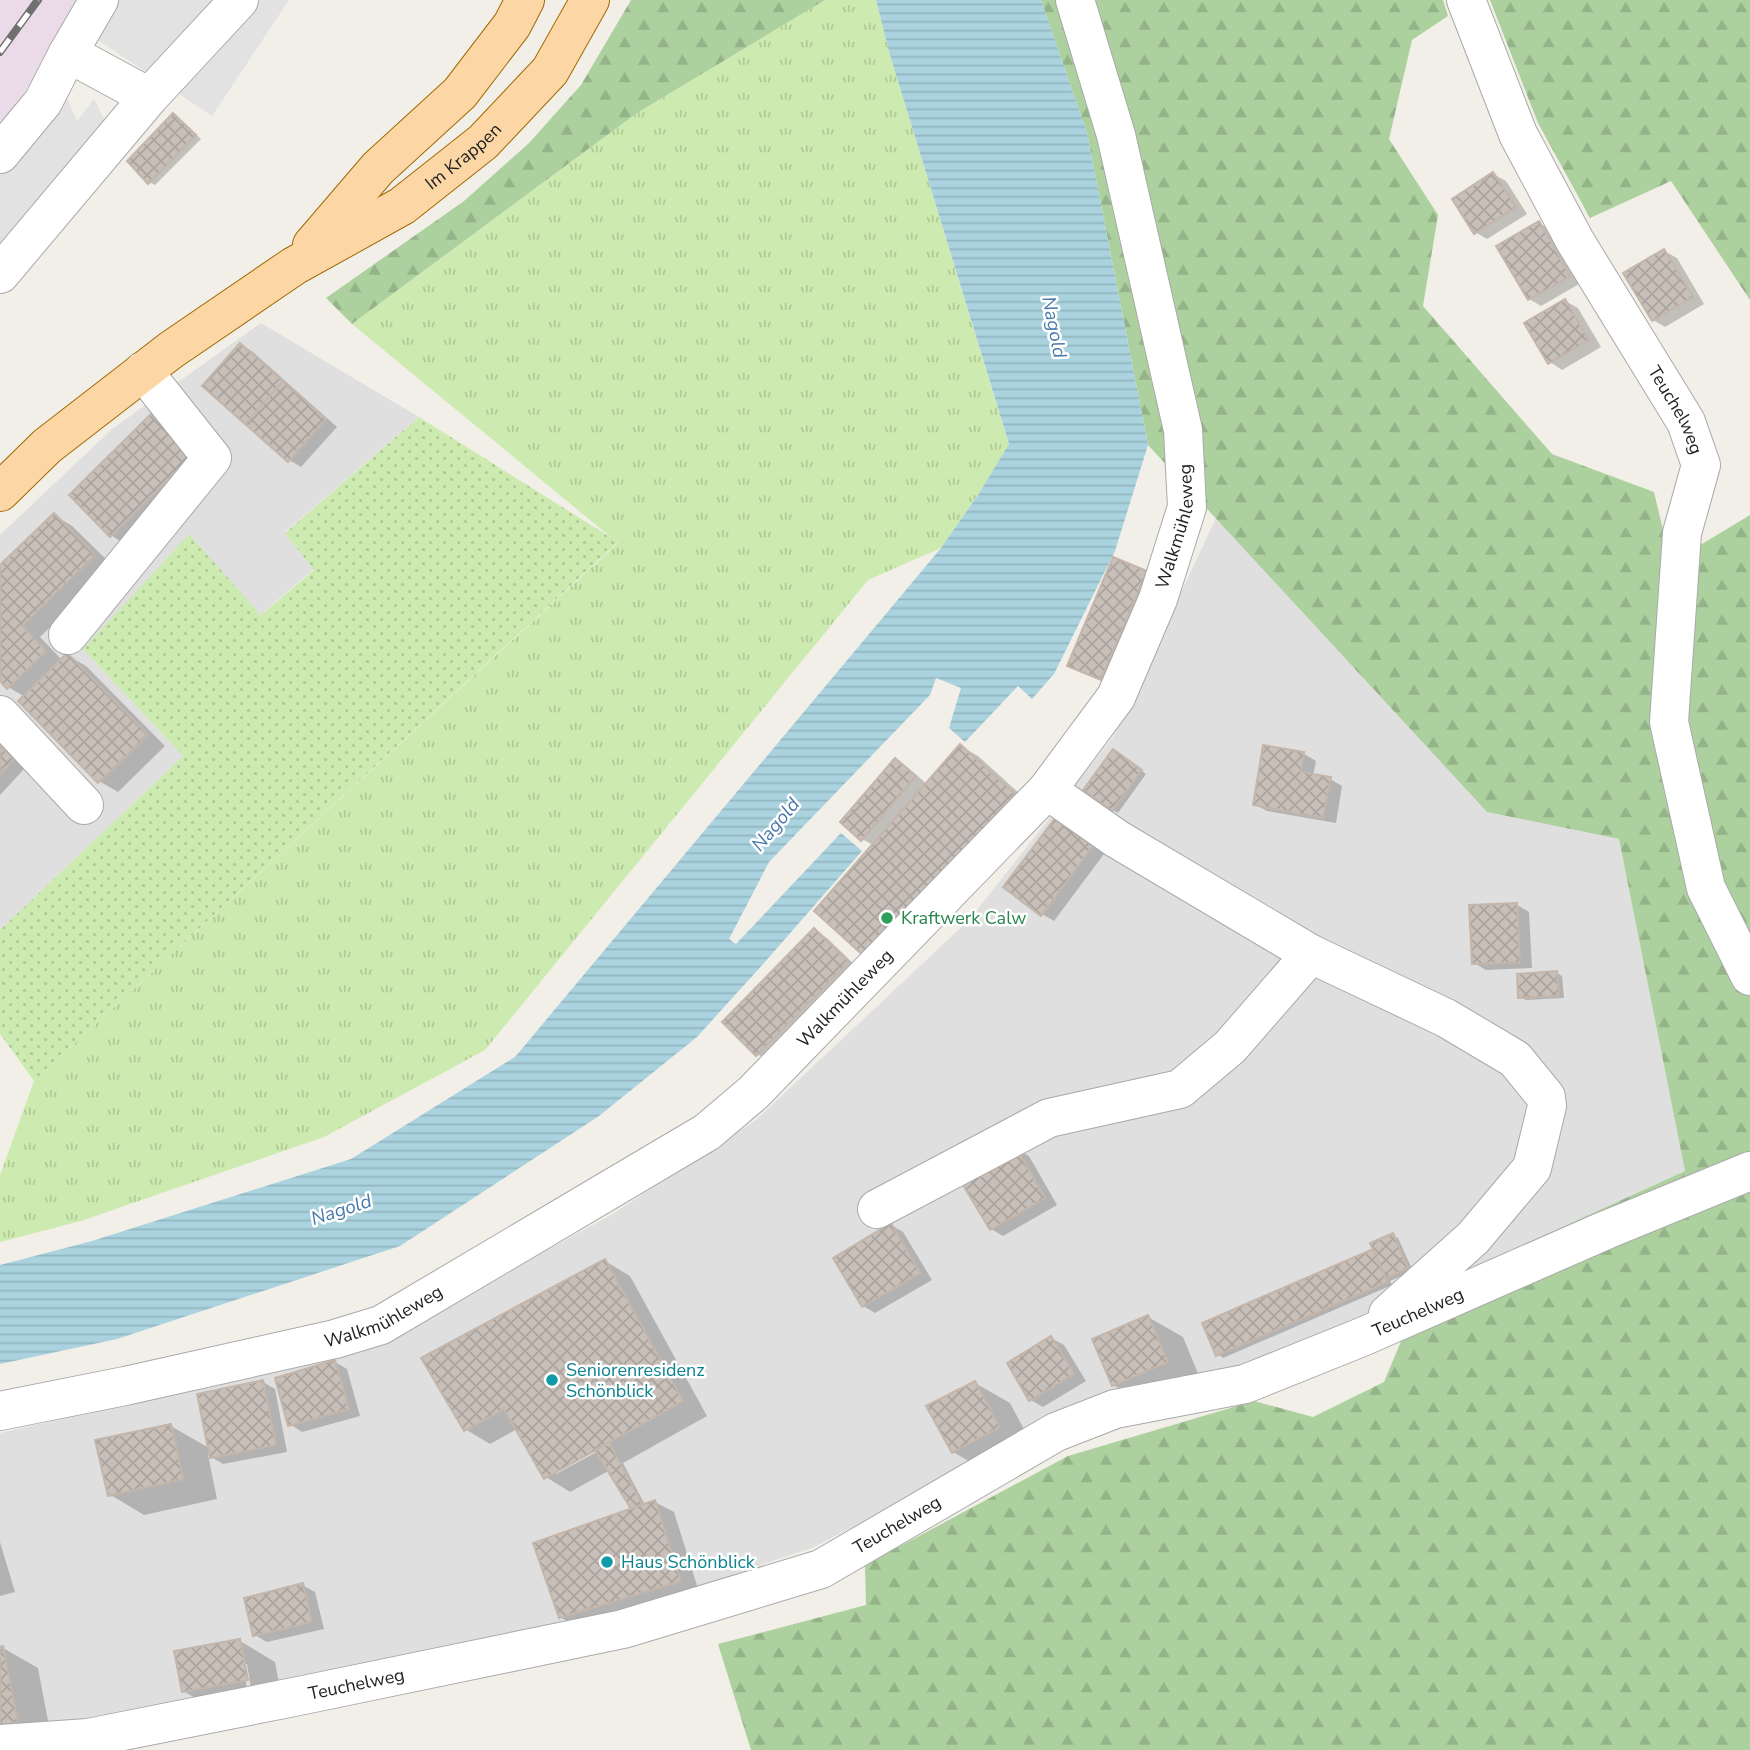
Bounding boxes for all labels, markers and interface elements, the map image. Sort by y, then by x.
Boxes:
street label: Im Krappen [420,118,507,195]
water label: Nagold [1035,294,1073,361]
street label: Teuchelweg [1642,361,1708,458]
street label: Walkmühleweg [1150,463,1199,592]
water label: Nagold [746,792,806,857]
place label: Kraftwerk Calw [901,906,1026,930]
marker: Kraftwerk Calw [879,910,895,926]
street label: Walkmühleweg [792,944,898,1053]
water label: Nagold [308,1188,376,1232]
street label: Walkmühleweg [322,1279,447,1353]
street label: Teuchelweg [1368,1282,1467,1343]
place label: Seniorenresidenz Schönblick [566,1358,705,1403]
marker: Seniorenresidenz Schönblick [544,1372,560,1388]
street label: Teuchelweg [849,1490,945,1560]
place label: Haus Schönblick [621,1550,756,1574]
marker: Haus Schönblick [599,1554,615,1570]
street label: Teuchelweg [306,1662,407,1706]

